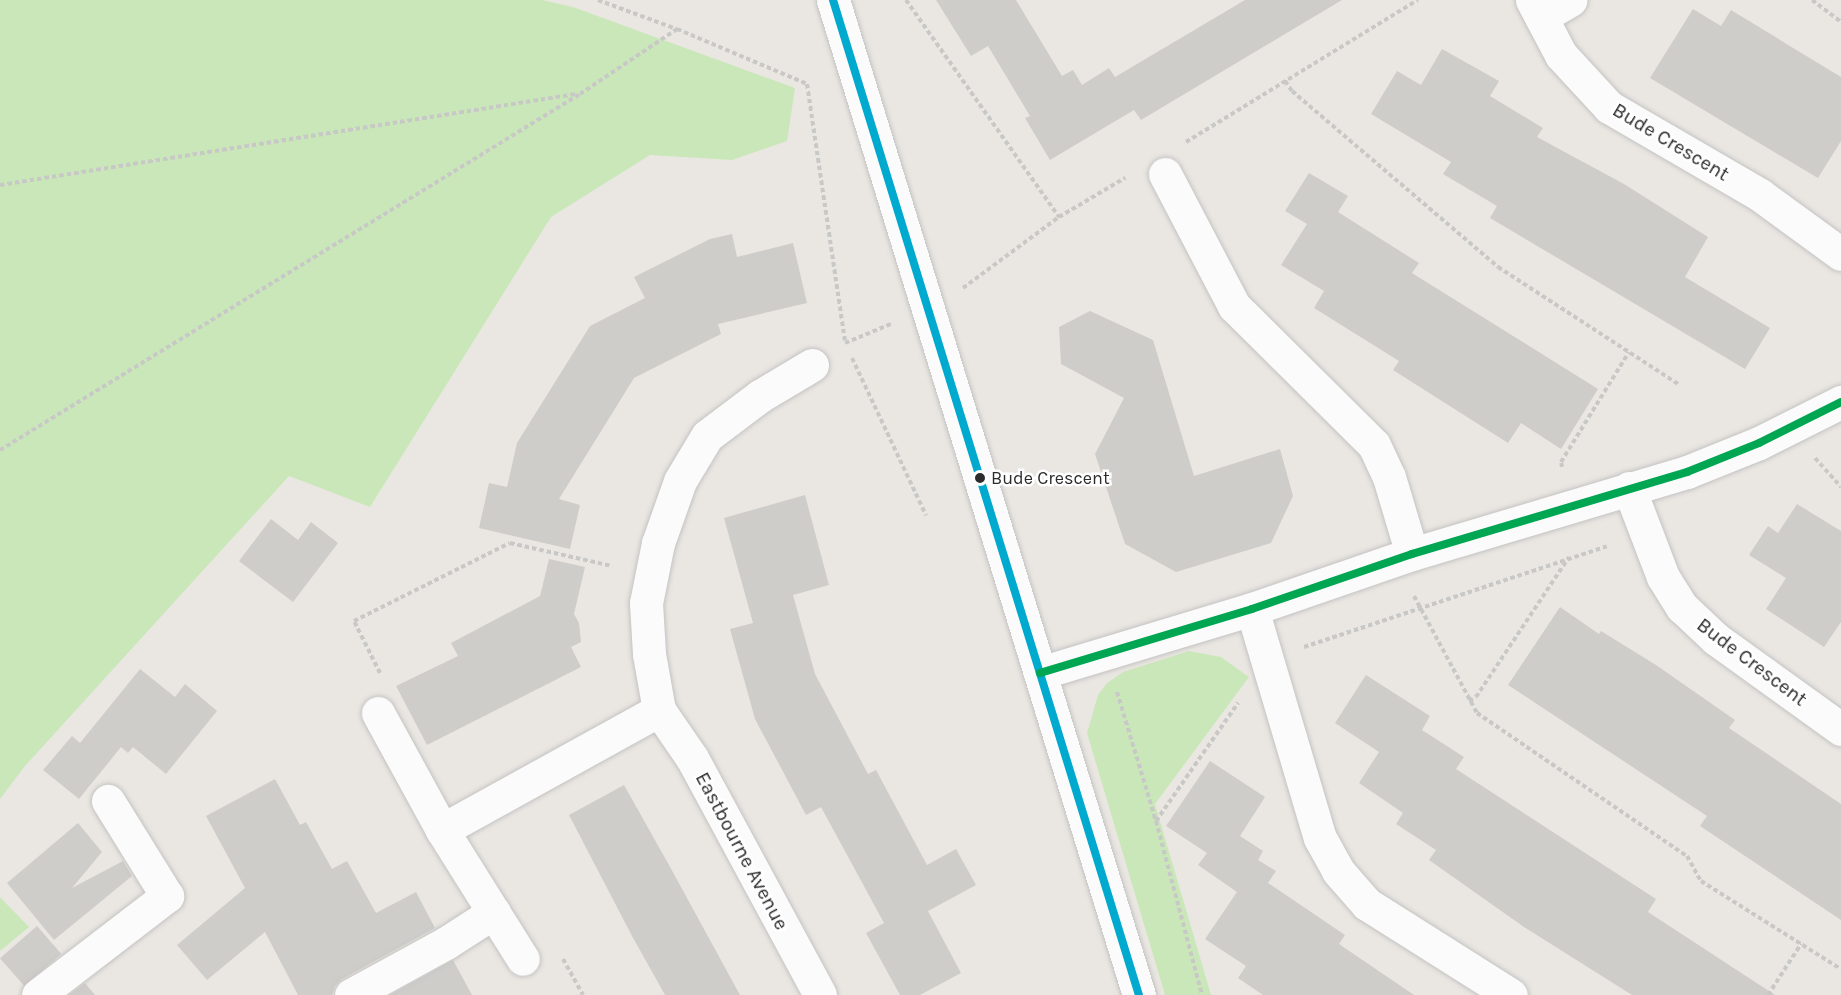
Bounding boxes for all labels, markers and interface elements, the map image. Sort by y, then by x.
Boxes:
street label: Bude Crescent [1608,98,1734,186]
place label: Bude Crescent [991,467,1110,489]
marker: Bude Crescent [974,472,986,484]
street label: Bude Crescent [1692,613,1812,711]
street label: Eastbourne Avenue [690,768,794,934]

